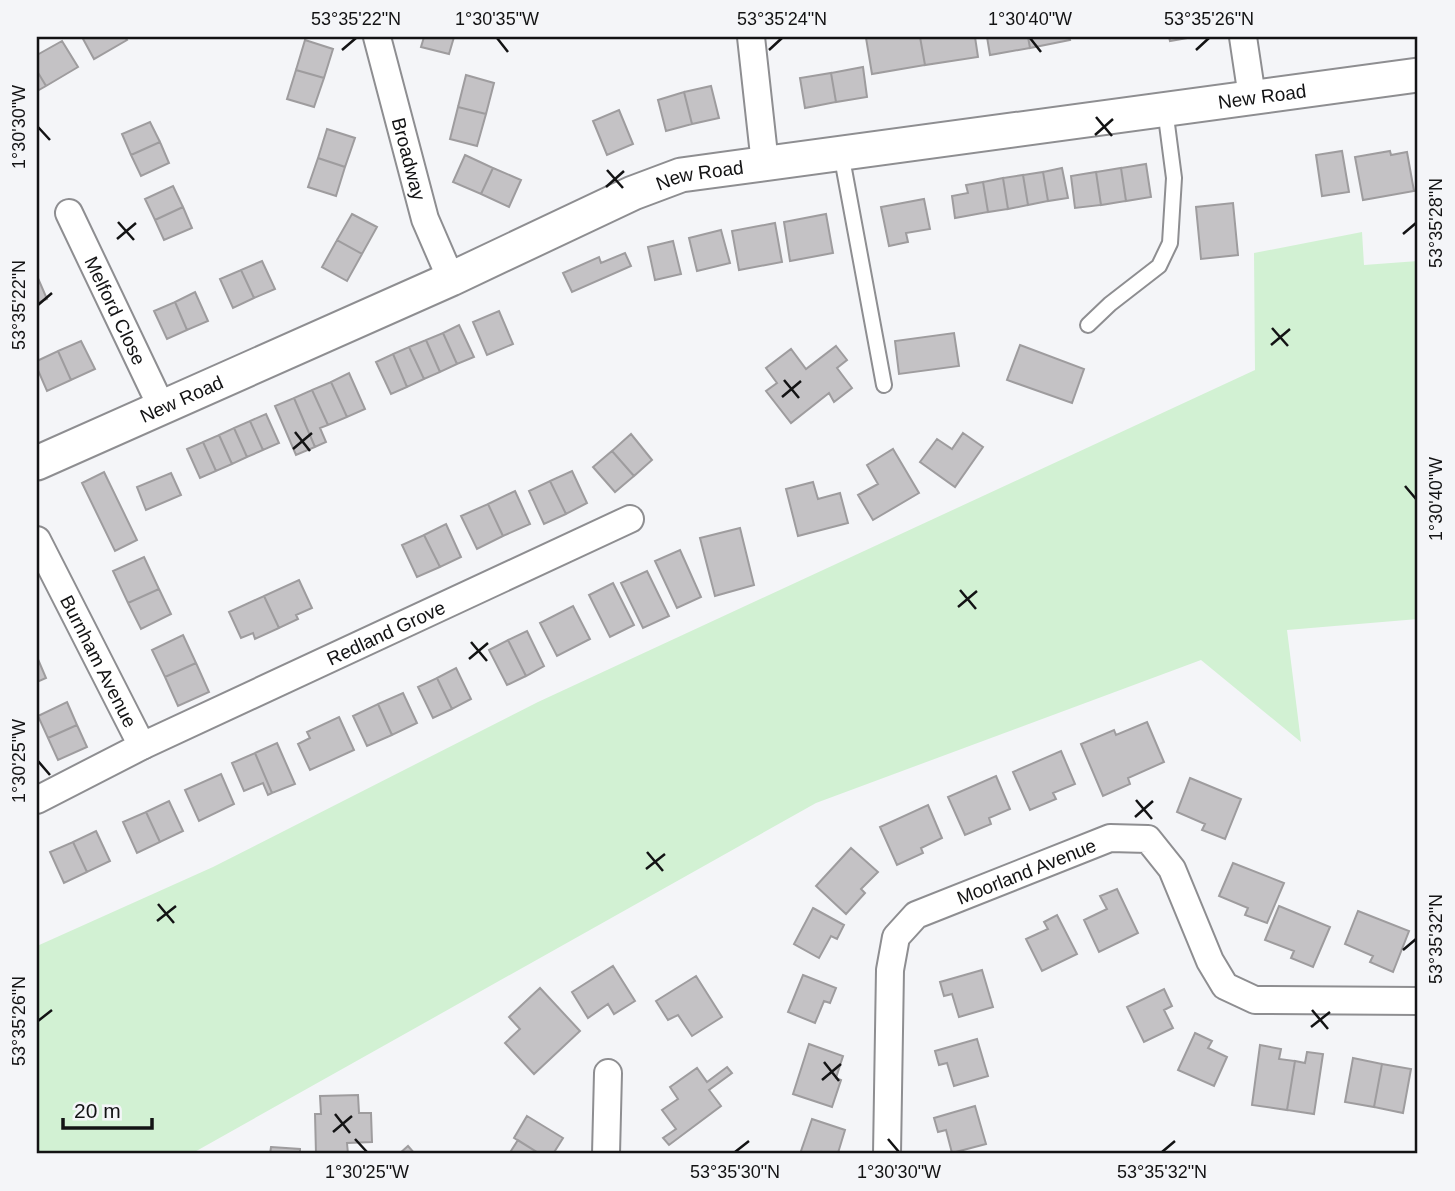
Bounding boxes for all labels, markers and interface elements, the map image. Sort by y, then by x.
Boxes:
text: 53°35'22"N [311,9,401,29]
text: 1°30'35"W [455,9,539,29]
text: 53°35'24"N [737,9,827,29]
text: 1°30'40"W [988,9,1072,29]
text: 53°35'26"N [1164,9,1254,29]
street label: New Road [1217,80,1308,113]
text: 1°30'30"W [9,85,29,169]
street label: Broadway [388,115,430,203]
street label: New Road [653,157,745,194]
text: 53°35'28"N [1426,178,1446,268]
street label: Melford Close [80,253,150,368]
text: 53°35'22"N [9,260,29,350]
street label: New Road [137,372,226,427]
text: 1°30'40"W [1426,457,1446,541]
street label: Burnham Avenue [56,592,141,731]
street label: Redland Grove [324,597,448,670]
text: 1°30'25"W [9,719,29,803]
street label: Moorland Avenue [954,835,1099,909]
text: 53°35'32"N [1426,894,1446,984]
text: 53°35'26"N [9,976,29,1066]
scale bar [63,1086,152,1130]
text: 20 m [74,1099,121,1122]
text: 1°30'25"W [325,1162,409,1182]
text: 53°35'30"N [690,1162,780,1182]
text: 1°30'30"W [857,1162,941,1182]
text: 53°35'32"N [1117,1162,1207,1182]

